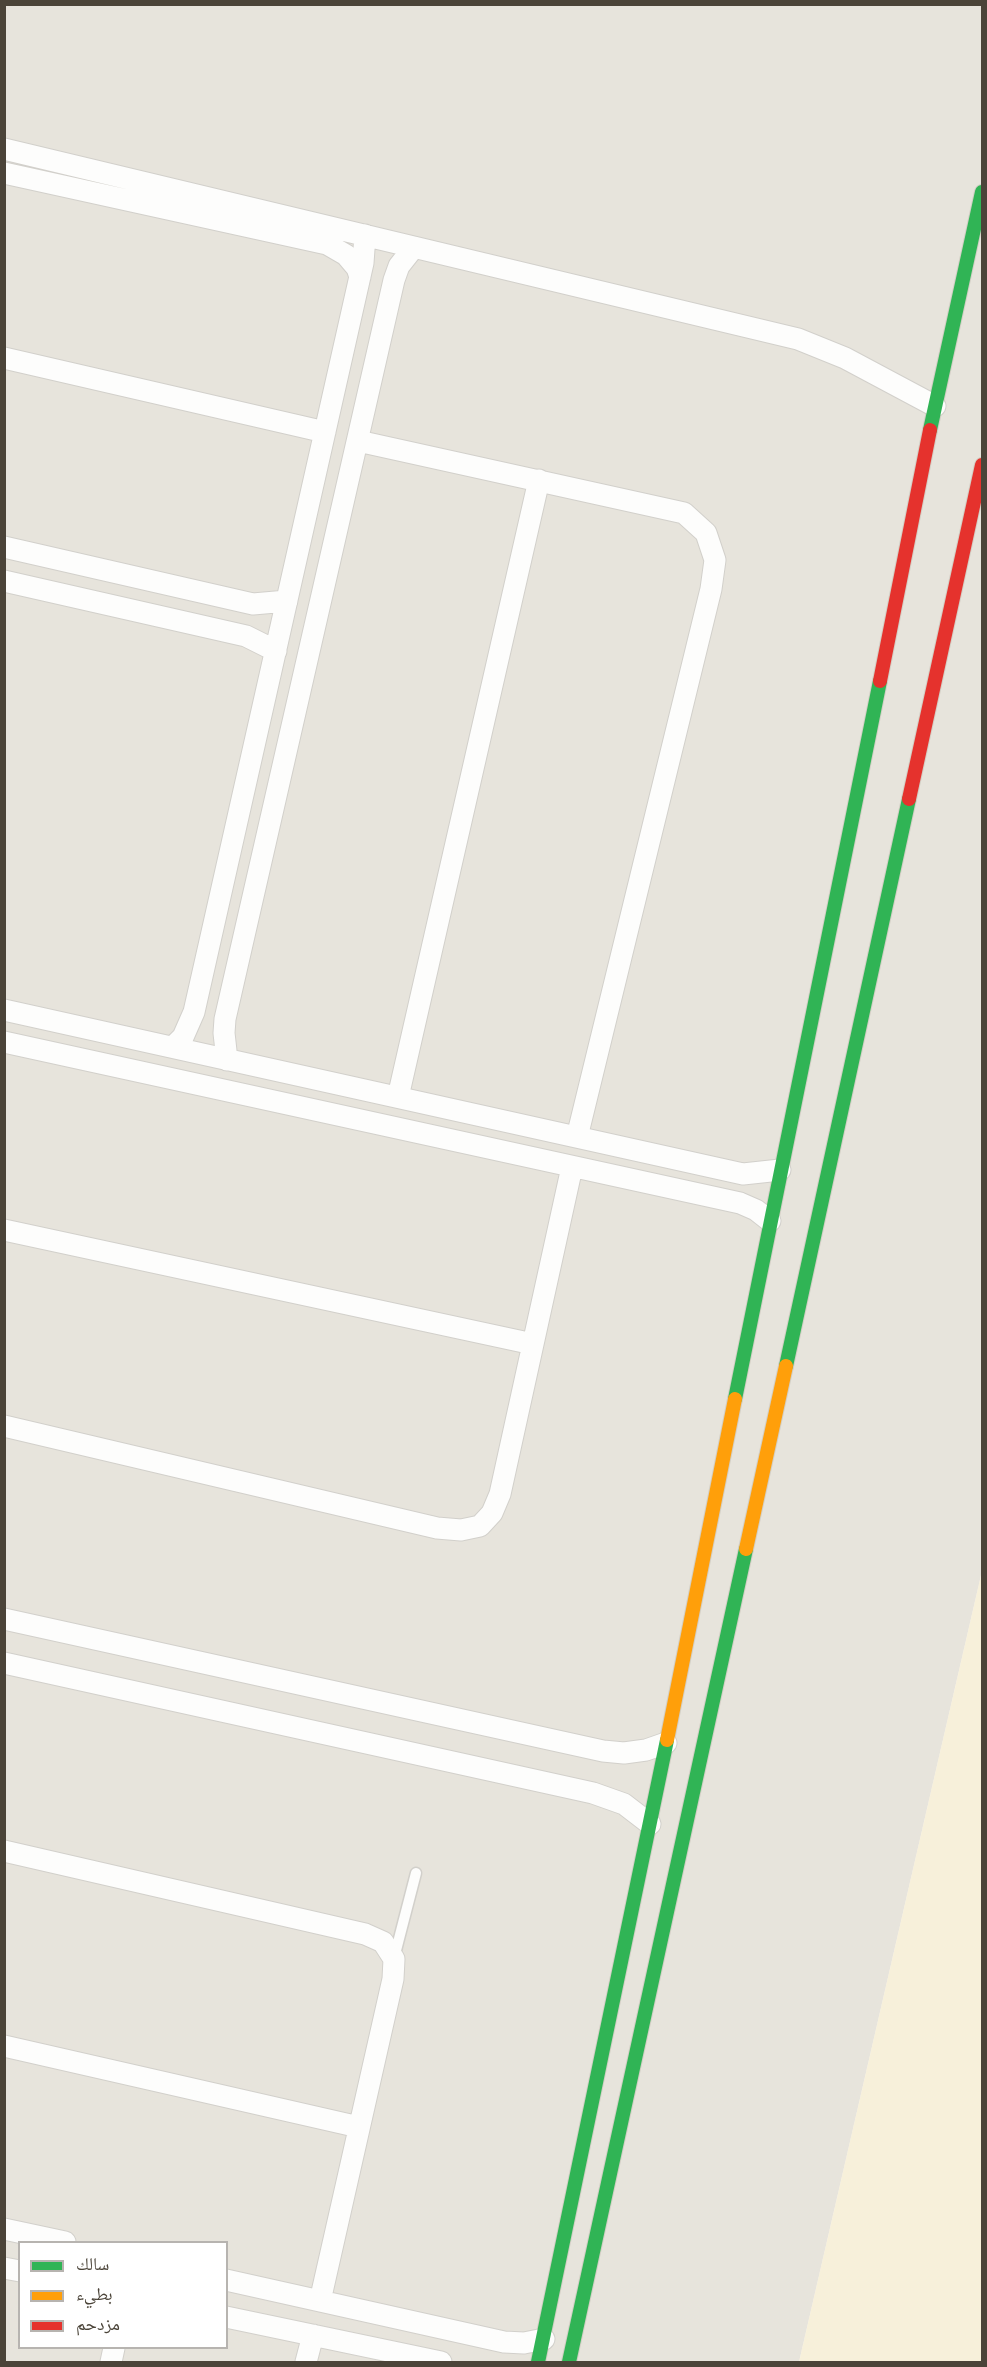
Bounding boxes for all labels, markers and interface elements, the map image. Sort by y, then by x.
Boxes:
legend [18,2241,228,2349]
text: سالك [76,2253,109,2273]
text: بطيء [76,2283,113,2303]
text: مزدحم [76,2313,120,2333]

